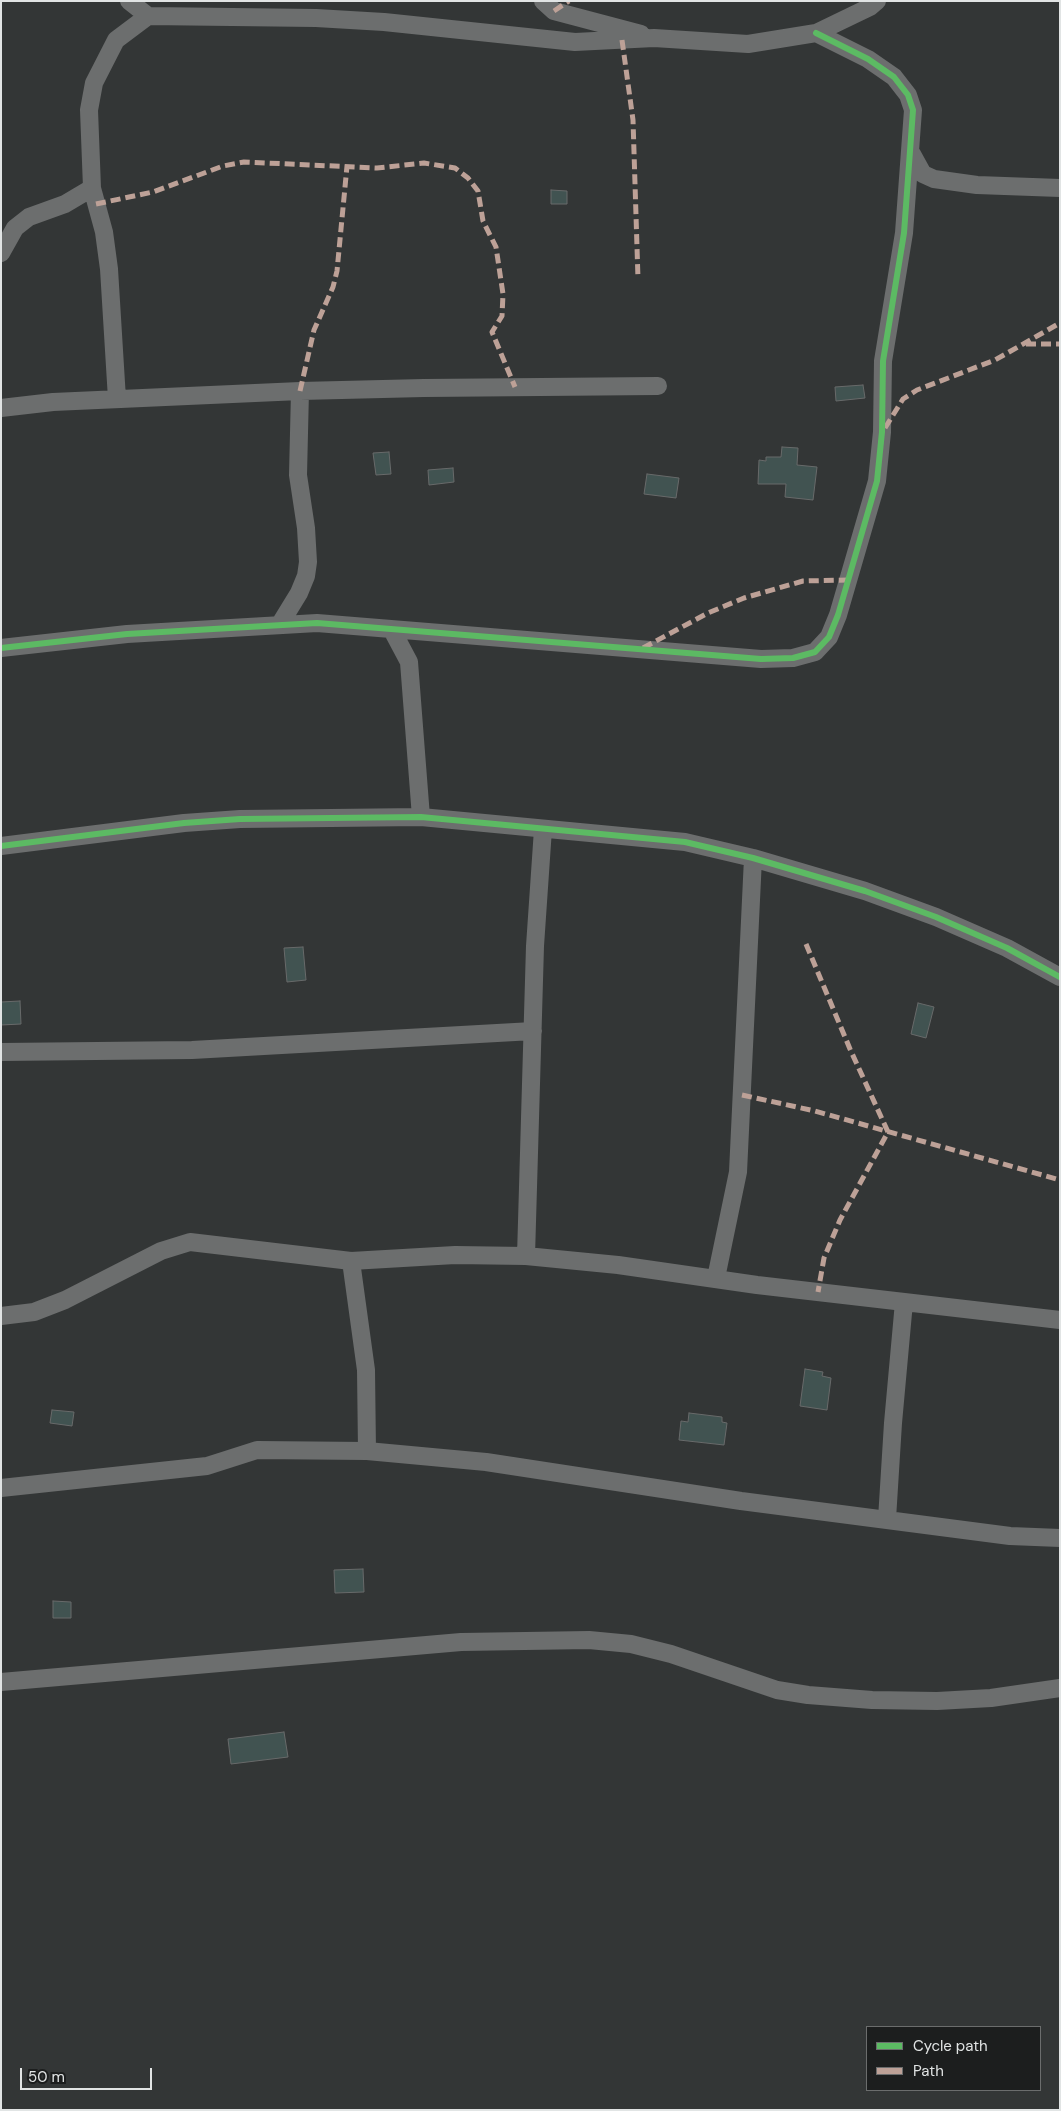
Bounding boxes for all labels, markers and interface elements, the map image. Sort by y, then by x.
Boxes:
legend [866,2026,1041,2091]
text: Cycle path [913,2036,988,2056]
scale bar [22,2058,155,2090]
text: Path [913,2061,944,2081]
text: 50 m [28,2067,65,2087]

